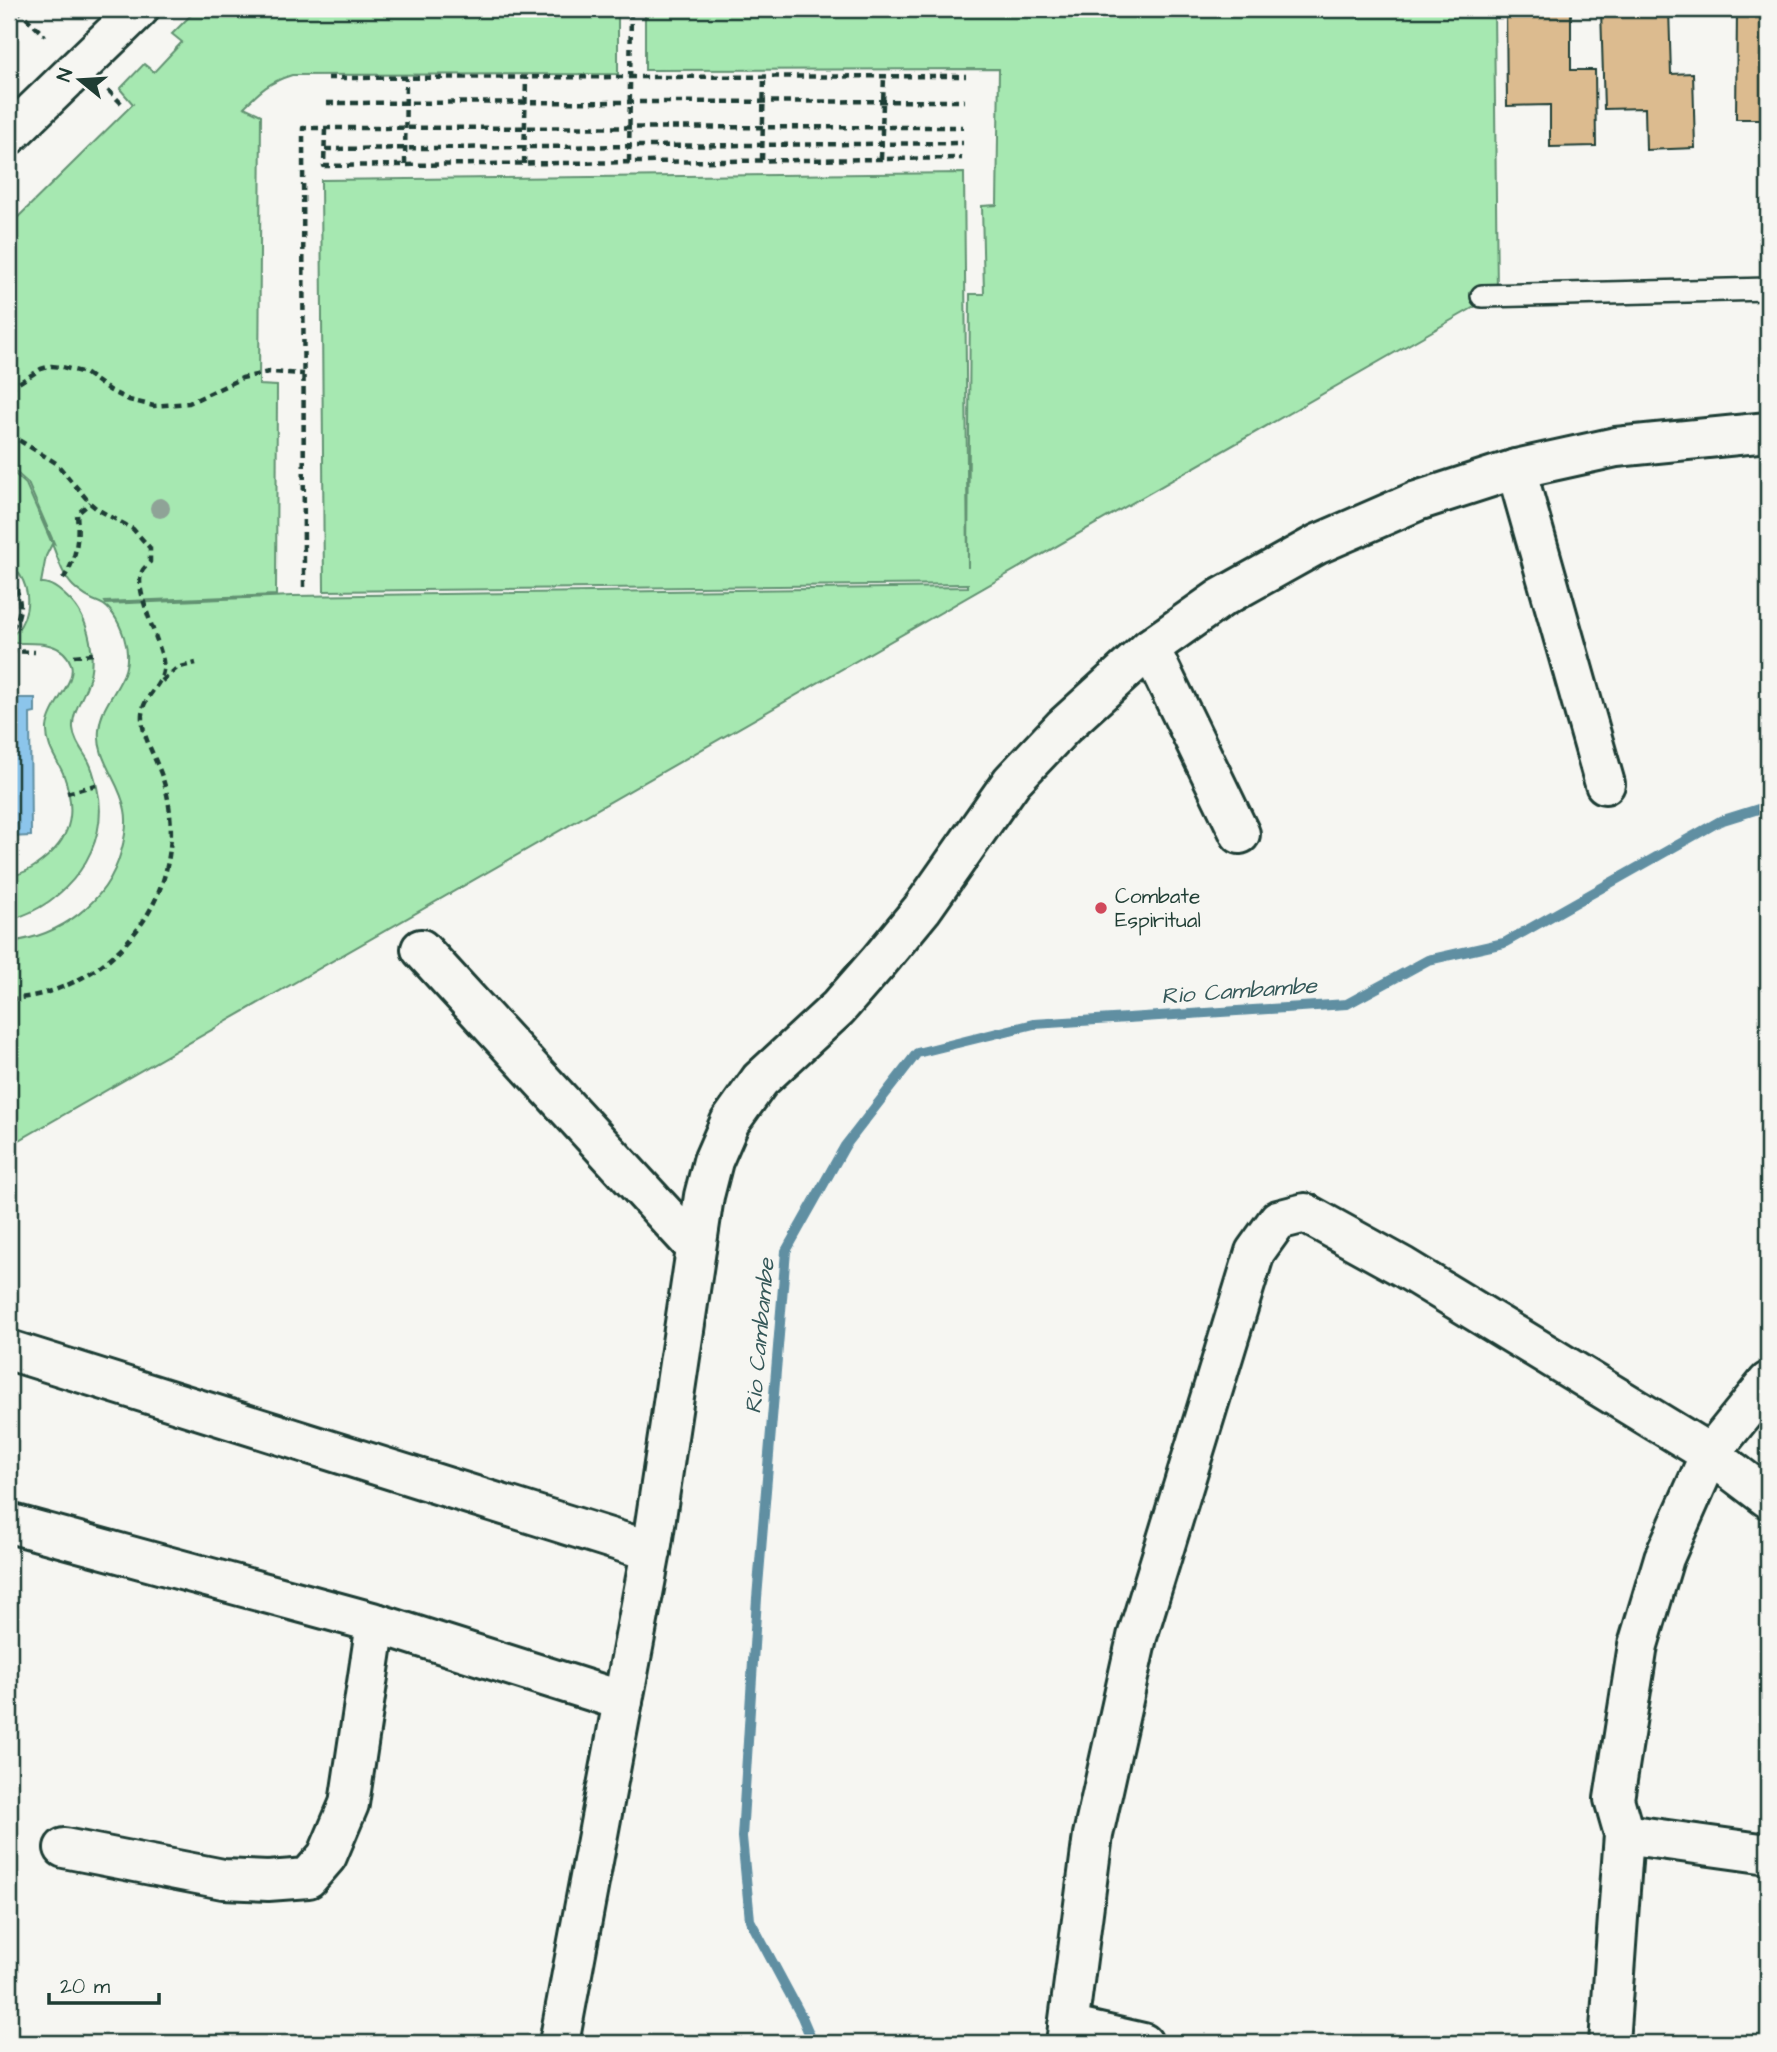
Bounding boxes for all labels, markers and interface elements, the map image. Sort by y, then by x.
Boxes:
north arrow [46,46,116,116]
text: N [51,65,80,85]
place label: Combate Espiritual [1115,882,1201,936]
marker: Combate Espiritual [1093,900,1109,916]
water label: Rio Cambambe [1160,969,1319,1012]
water label: Rio Cambambe [737,1256,783,1415]
scale bar [49,1961,159,2005]
text: 20 m [60,1972,111,2001]

